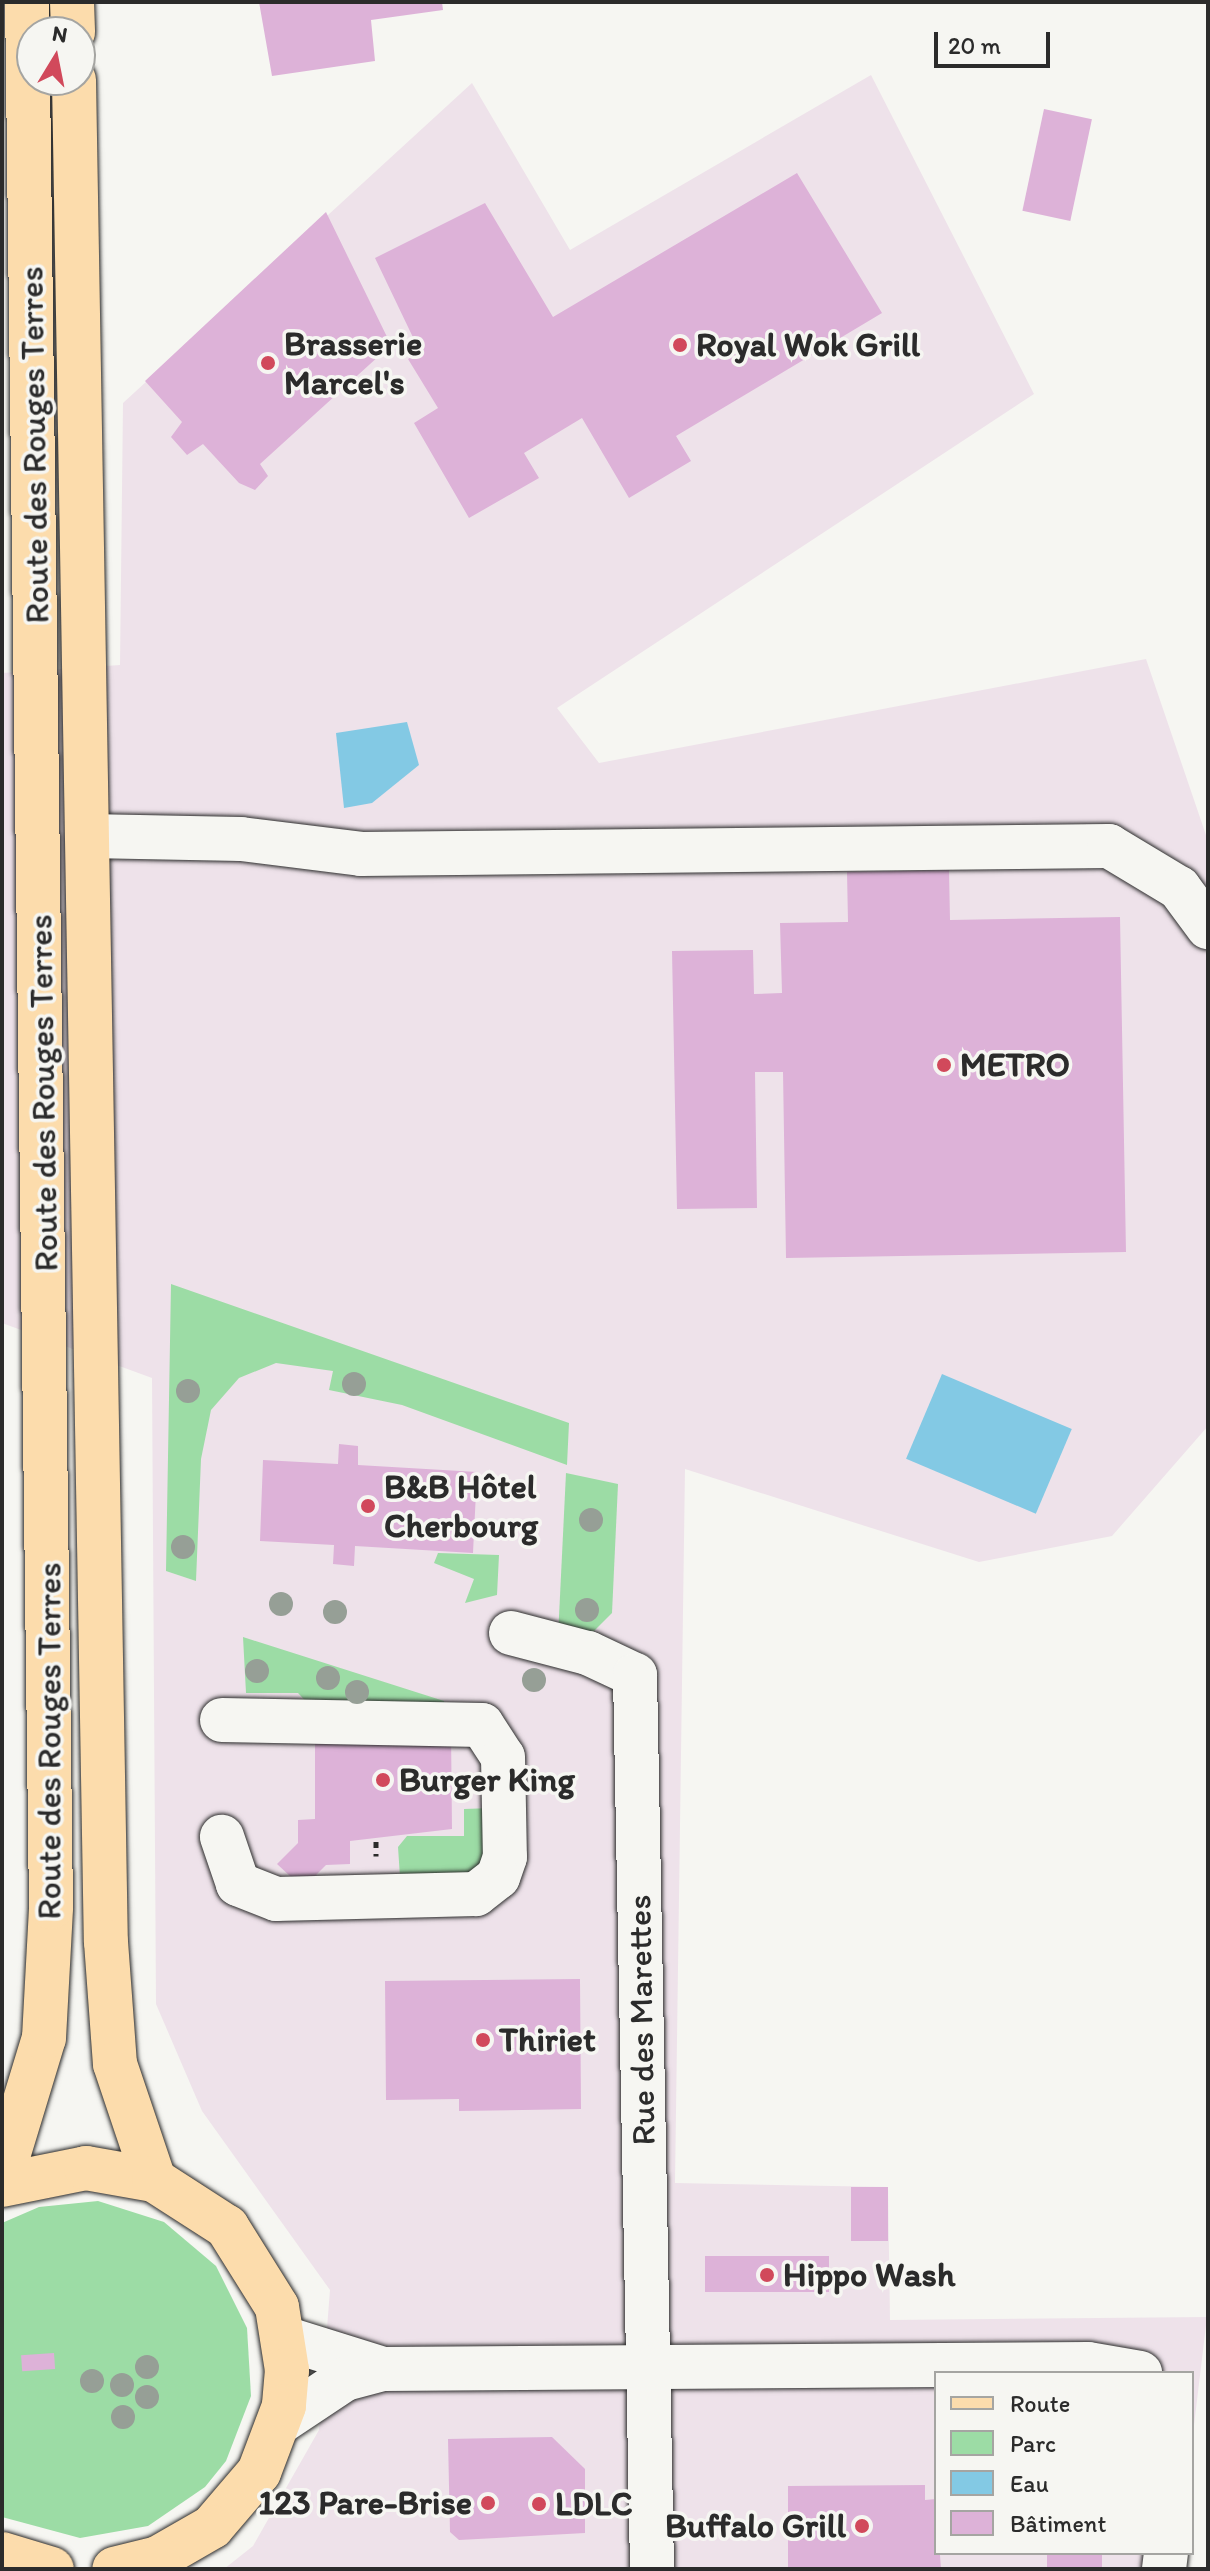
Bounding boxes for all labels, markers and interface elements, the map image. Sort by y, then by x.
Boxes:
north arrow [16,16,96,96]
scale bar [938,16,1054,66]
text: N [50,19,70,48]
text: 20 m [948,31,1001,60]
street label: Route des Rouges Terres [11,268,57,622]
place label: Brasserie Marcel's [284,323,422,402]
place label: Royal Wok Grill [696,325,919,365]
marker: Royal Wok Grill [671,336,689,354]
marker: Brasserie Marcel's [259,354,277,372]
street label: Route des Rouges Terres [20,916,66,1270]
place label: METRO [960,1045,1070,1085]
marker: METRO [935,1056,953,1074]
place label: B&B Hôtel Cherbourg [384,1466,538,1546]
marker: B&B Hôtel Cherbourg [359,1497,377,1515]
street label: Route des Rouges Terres [29,1564,69,1918]
place label: Burger King [399,1760,575,1800]
marker: Burger King [374,1771,392,1789]
street label: Rue des Marettes [618,1894,664,2146]
place label: Thiriet [499,2020,596,2060]
marker: Thiriet [474,2031,492,2049]
place label: Hippo Wash [783,2255,953,2295]
marker: Hippo Wash [758,2266,776,2284]
legend [934,2371,1194,2555]
text: Route [1010,2389,1070,2418]
text: Parc [1010,2429,1056,2458]
text: Eau [1010,2469,1049,2498]
place label: 123 Pare-Brise [258,2483,472,2523]
place label: LDLC [555,2484,633,2524]
marker: 123 Pare-Brise [479,2494,497,2512]
marker: LDLC [530,2495,548,2513]
place label: Buffalo Grill [664,2506,846,2546]
text: Bâtiment [1010,2509,1106,2538]
marker: Buffalo Grill [853,2517,871,2535]

